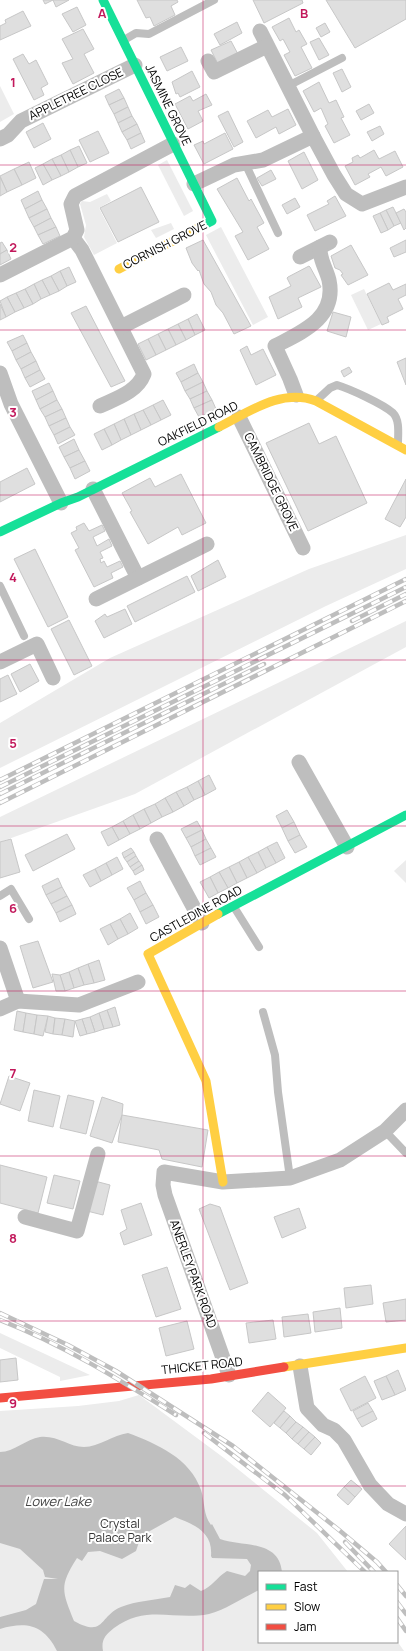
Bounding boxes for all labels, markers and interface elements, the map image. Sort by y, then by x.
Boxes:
text: A [98,4,107,22]
text: B [300,4,308,22]
street label: JASMINE GROVE [141,61,196,149]
street label: APPLETREE CLOSE [26,63,126,124]
text: 1 [10,73,16,91]
street label: CORNISH GROVE [120,216,210,273]
text: 2 [9,238,17,256]
street label: OAKFIELD ROAD [155,397,241,450]
text: 3 [9,403,17,421]
street label: CAMBRIDGE GROVE [240,430,303,534]
text: 4 [9,568,17,586]
text: 5 [9,734,17,752]
street label: CASTLEDINE ROAD [146,881,245,946]
text: 6 [9,899,17,917]
text: 7 [10,1064,17,1082]
street label: ANERLEY PARK ROAD [166,1217,221,1331]
text: 8 [9,1229,17,1247]
street label: THICKET ROAD [160,1353,243,1378]
text: 9 [9,1394,17,1412]
water label: Lower Lake [25,1492,93,1510]
park label: Crystal Palace Park [89,1515,152,1546]
legend [258,1571,398,1643]
text: Fast [294,1578,318,1595]
text: Slow [294,1598,320,1615]
text: Jam [294,1618,316,1635]

